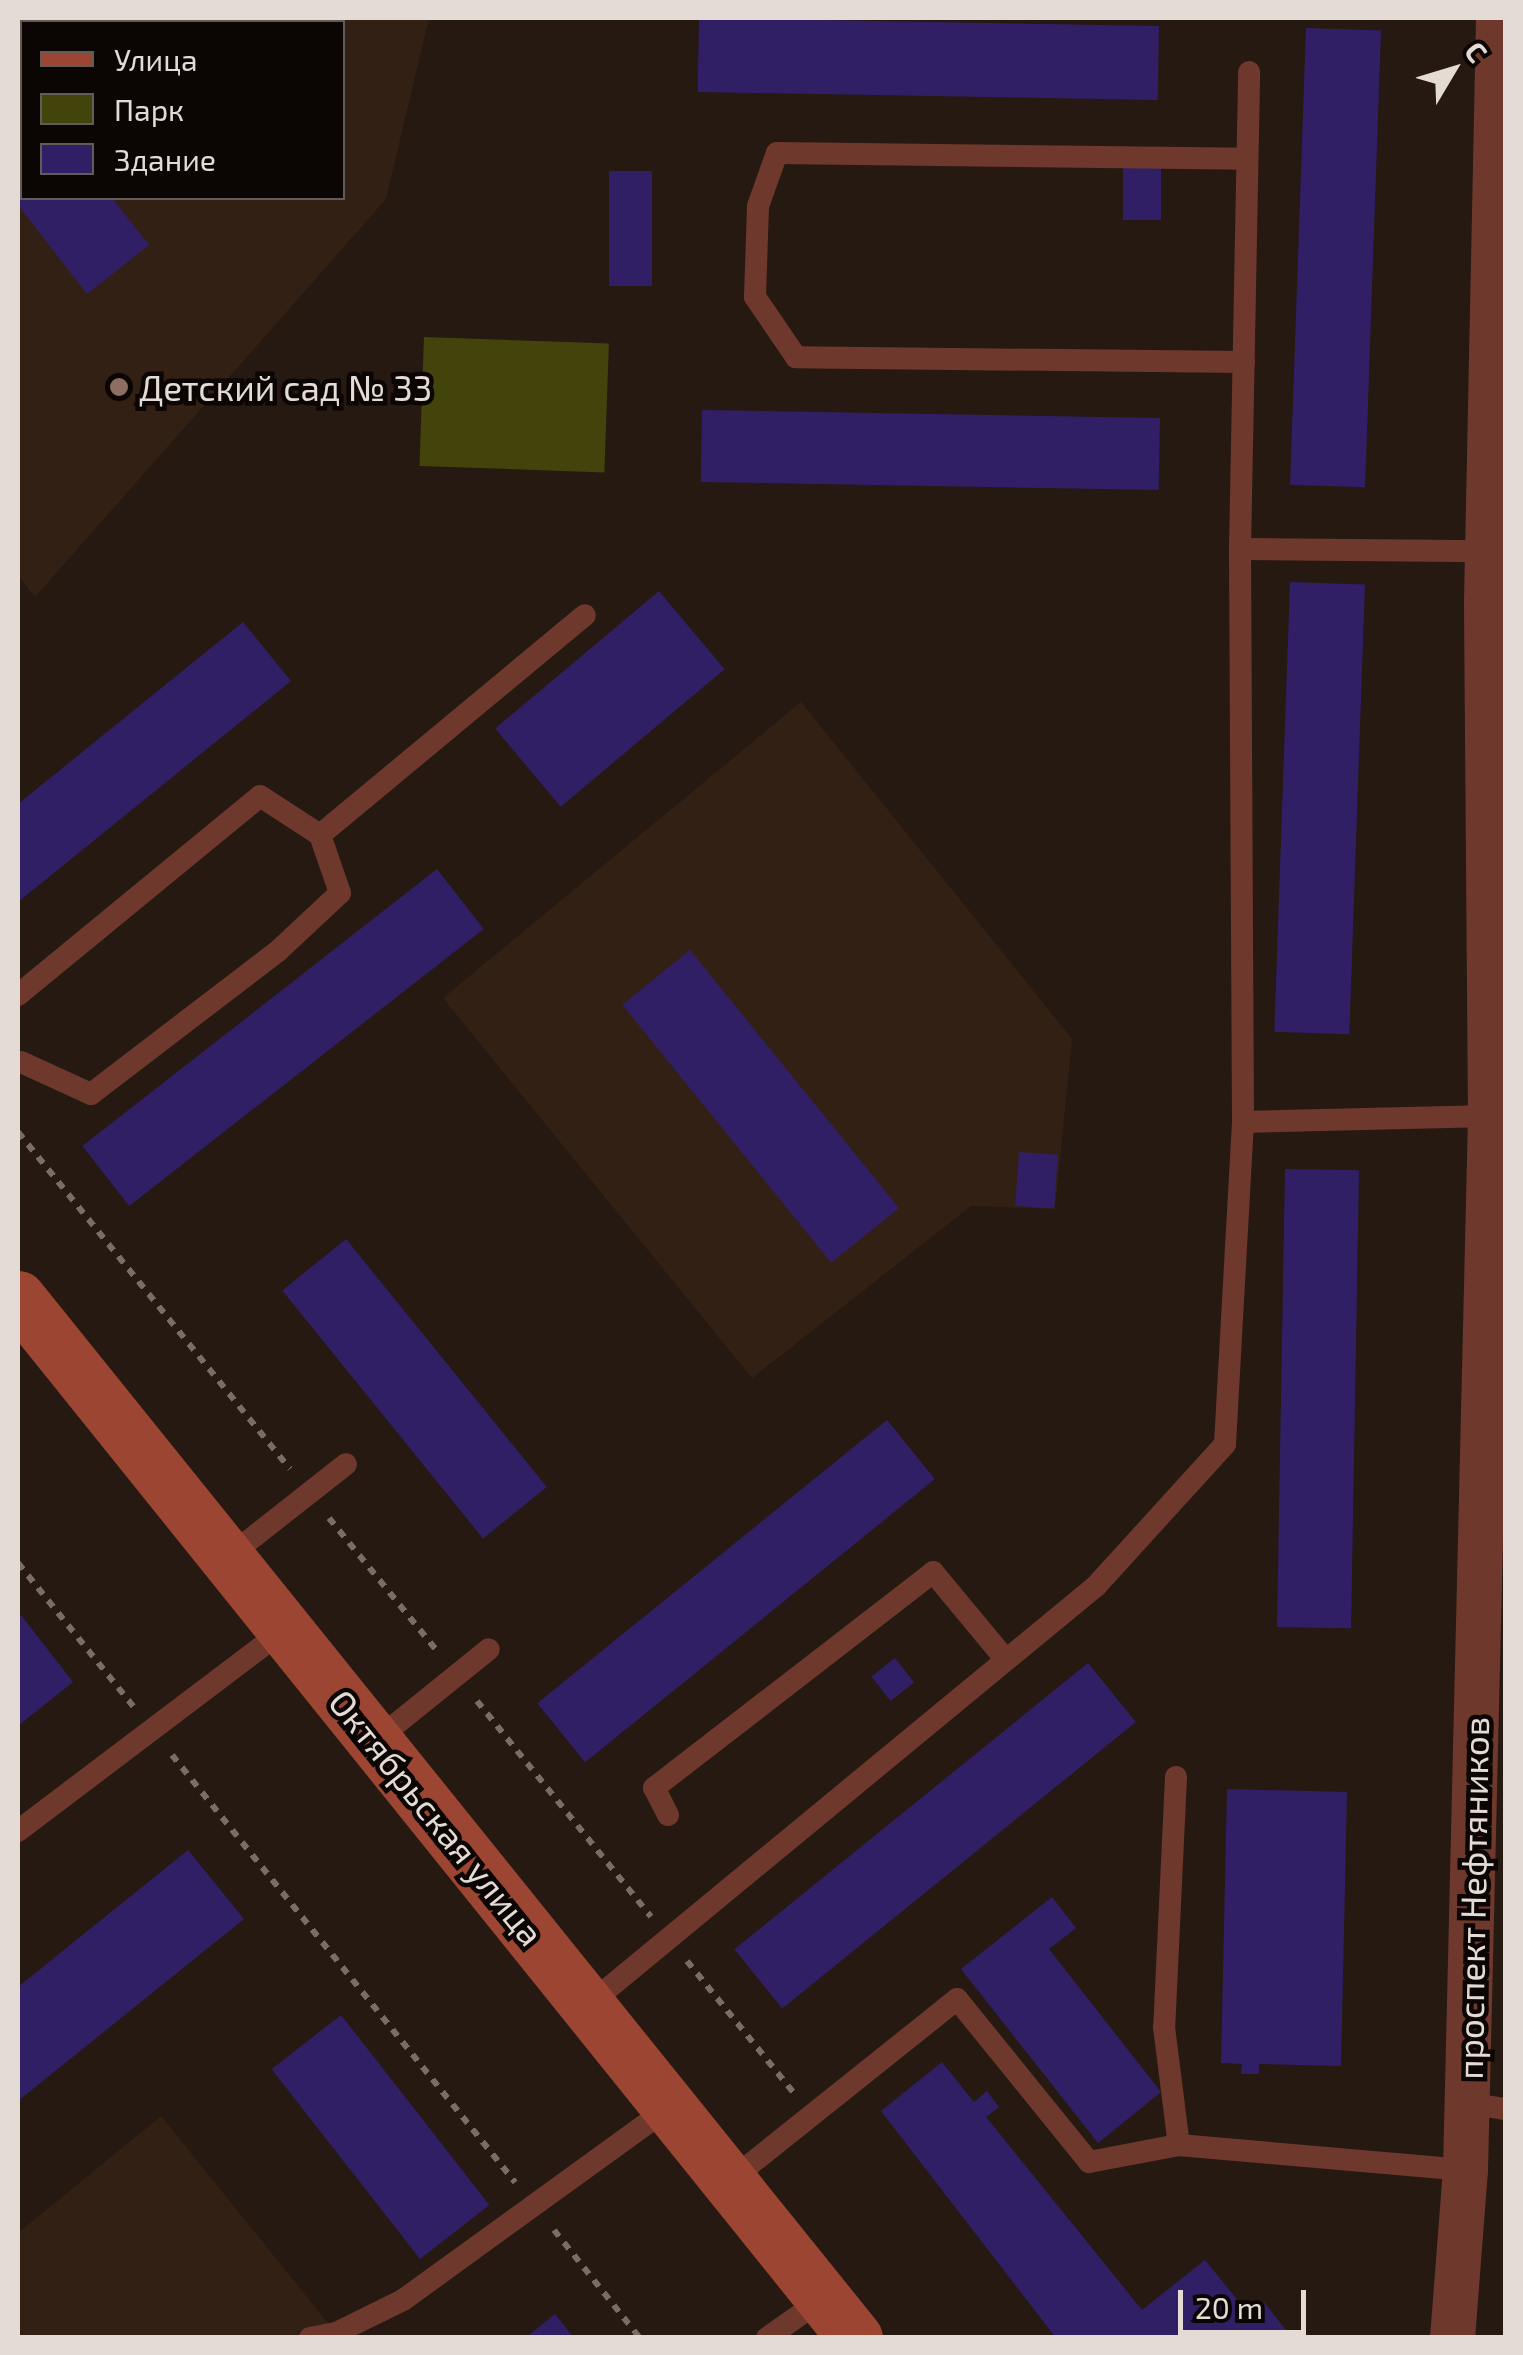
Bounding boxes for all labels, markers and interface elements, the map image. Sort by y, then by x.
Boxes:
legend [20,20,345,200]
north arrow [1403,20,1503,120]
text: С [1458,35,1495,68]
text: Улица [114,41,198,77]
text: Парк [114,91,184,127]
text: Здание [114,141,216,177]
place label: Детский сад № 33 [139,366,432,408]
marker: Детский сад № 33 [108,376,130,398]
street label: Октябрьская улица [321,1681,553,1953]
street label: проспект Нефтяников [1448,1716,1496,2080]
scale bar [1183,2270,1310,2332]
text: 20 m [1195,2289,1263,2325]

